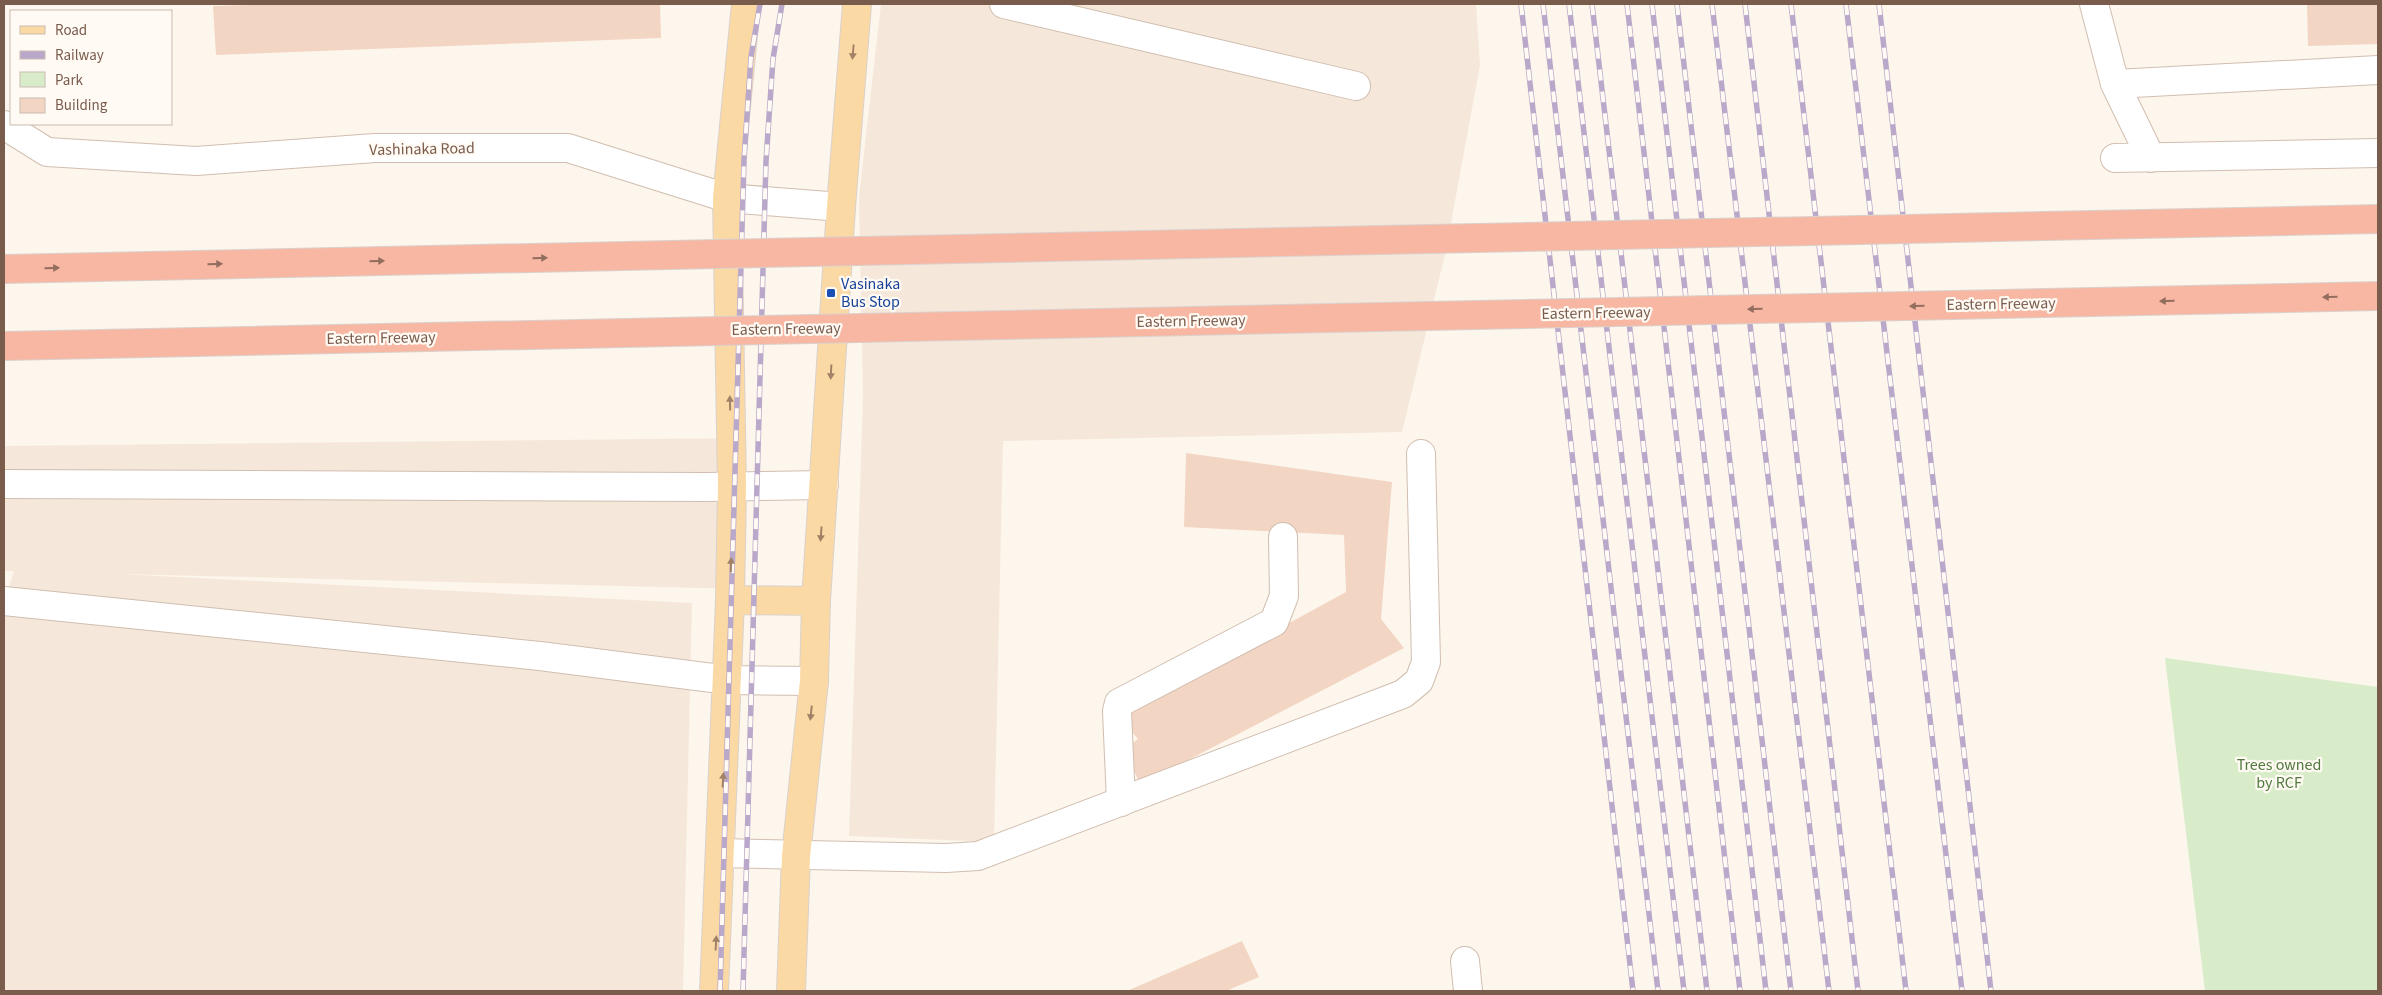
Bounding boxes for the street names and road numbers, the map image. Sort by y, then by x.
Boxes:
street label: Vashinaka Road [369,137,475,161]
street label: Eastern Freeway [1946,292,2056,316]
street label: Eastern Freeway [1541,301,1651,325]
street label: Eastern Freeway [1136,309,1246,333]
street label: Eastern Freeway [731,317,841,341]
street label: Eastern Freeway [326,326,436,350]

